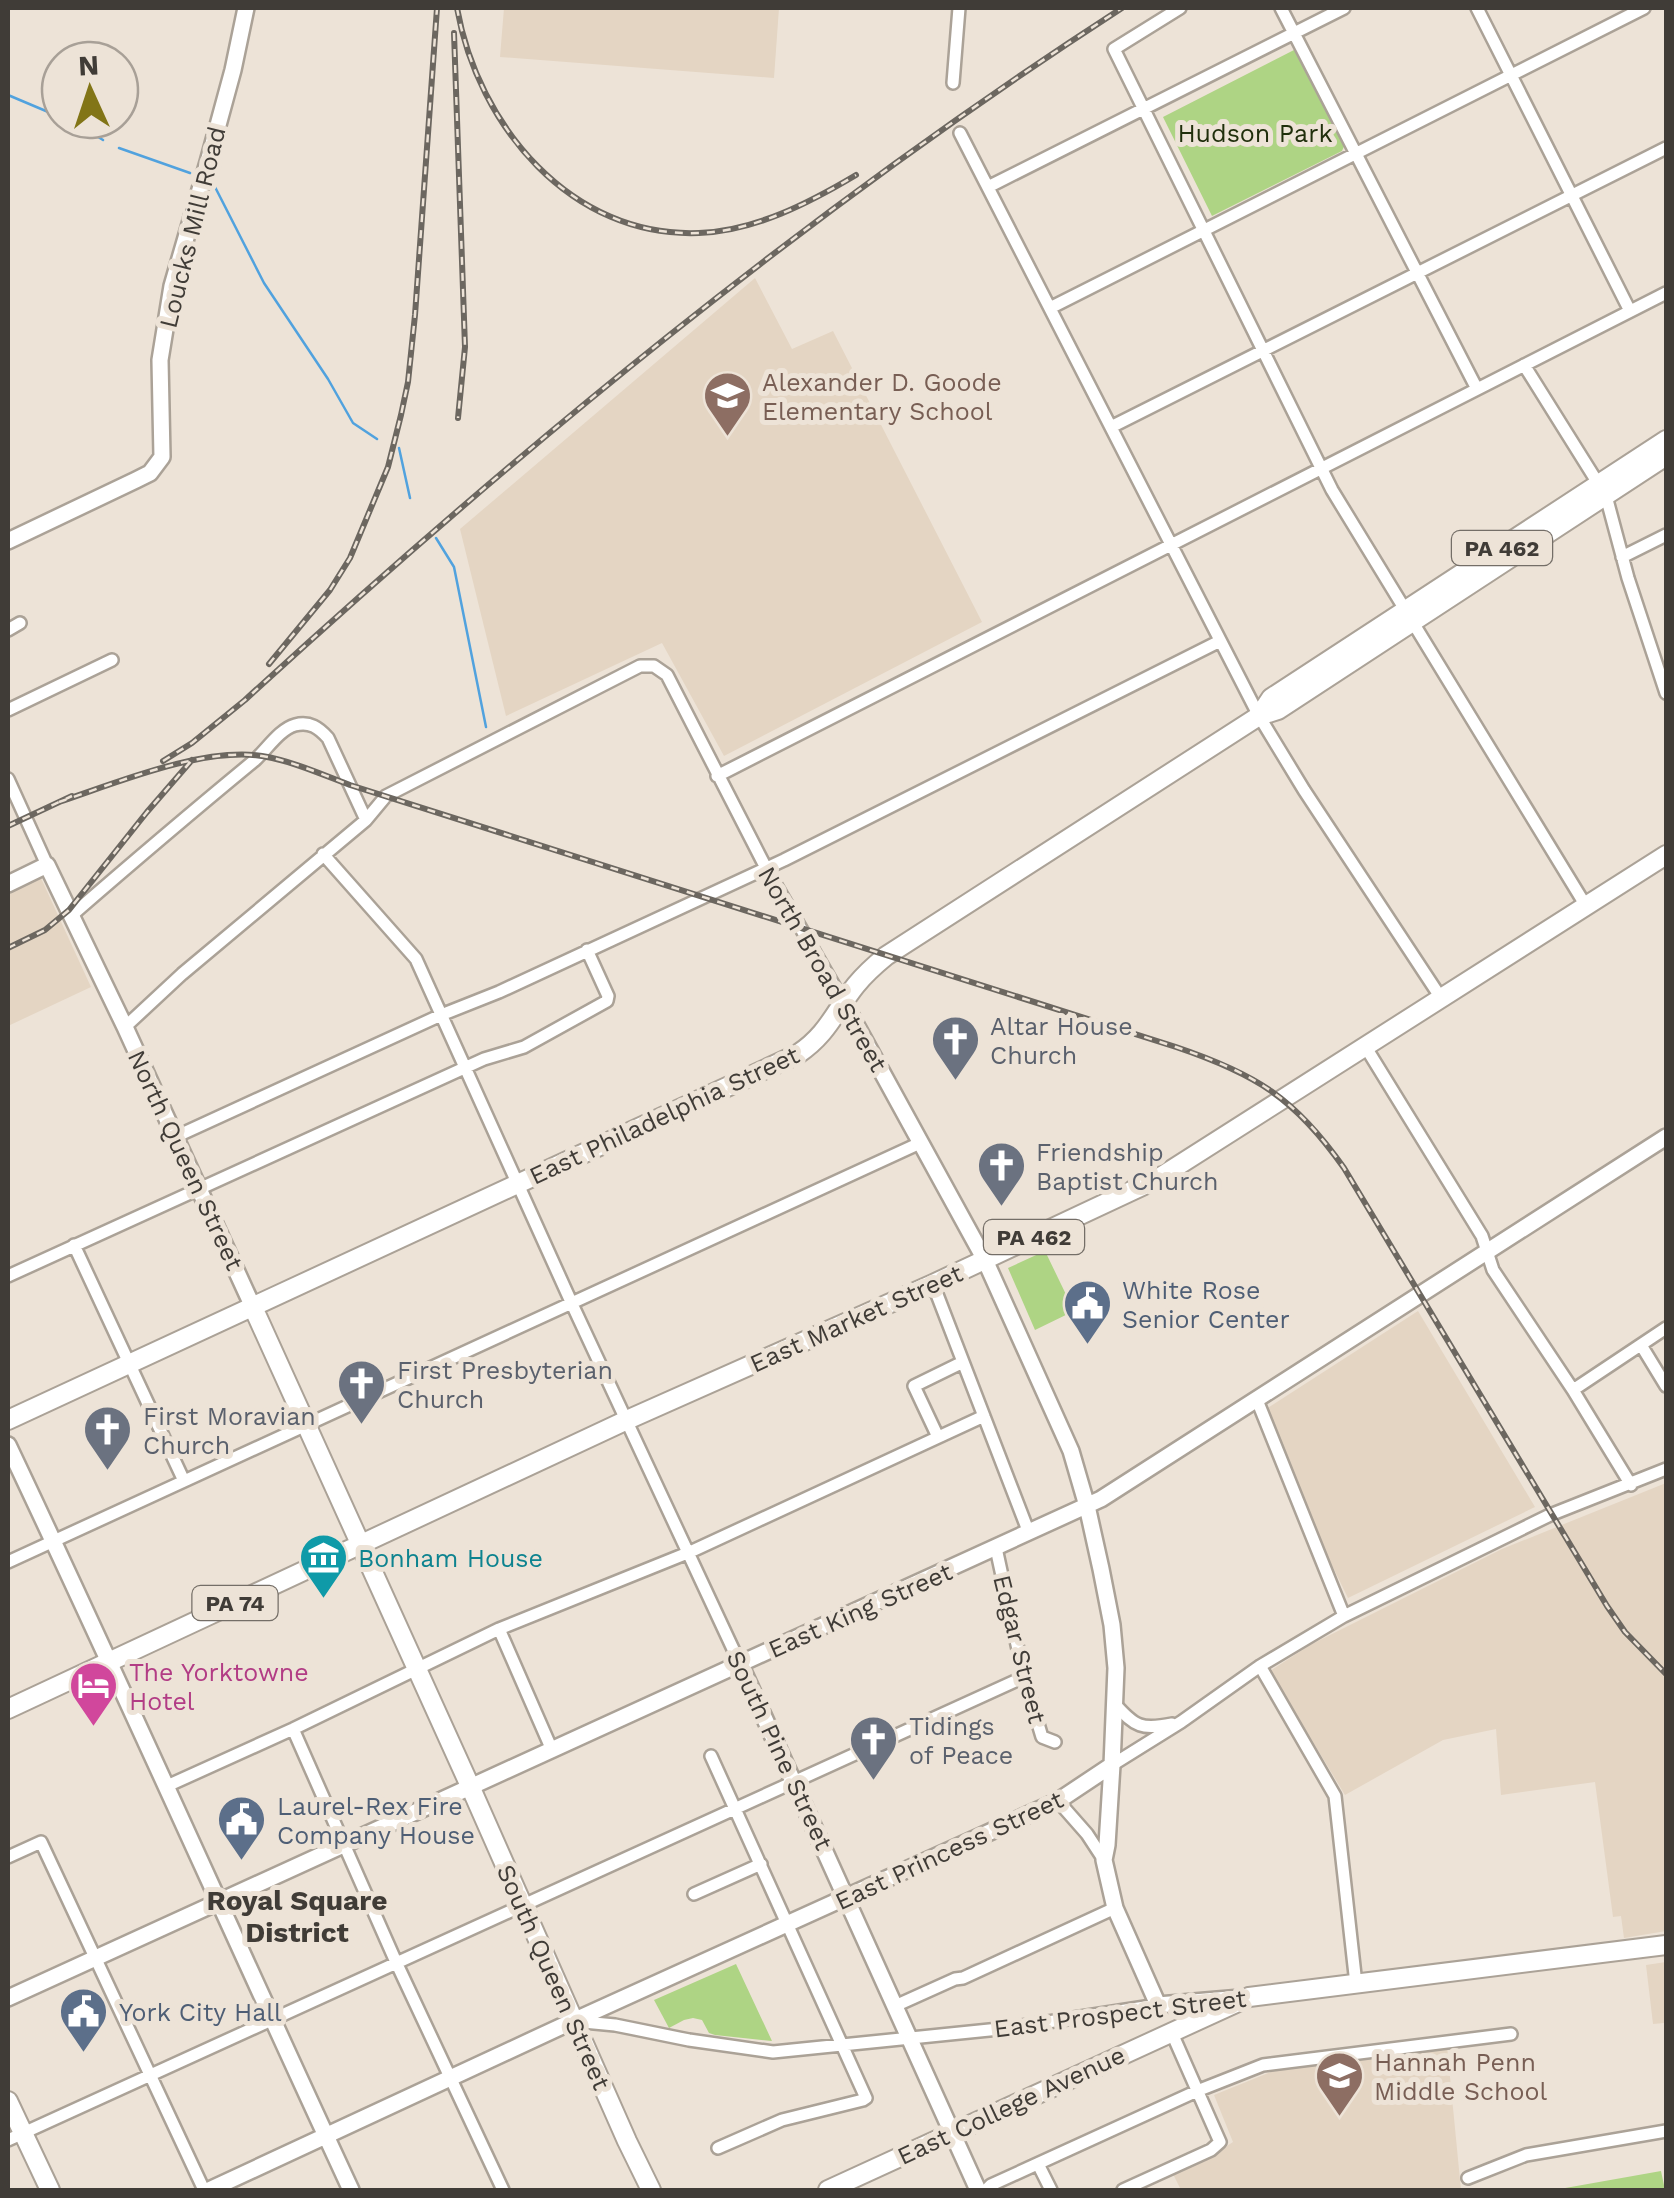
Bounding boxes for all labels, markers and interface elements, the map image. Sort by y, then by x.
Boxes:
north arrow [40,40,140,140]
text: N [77,49,100,83]
park label: Hudson Park [1177,119,1333,148]
street label: Loucks Mill Road [153,123,232,331]
place label: Alexander D. Goode Elementary School [762,368,1002,426]
school or university icon: Alexander D. Goode Elementary School [701,370,753,438]
road number: PA 462 [1452,531,1552,565]
street label: North Broad Street [752,862,893,1077]
place label: Altar House Church [990,1012,1133,1070]
church icon: Altar House Church [929,1014,981,1082]
street label: East Philadelphia Street [525,1040,804,1191]
street label: North Queen Street [122,1046,249,1275]
place label: Friendship Baptist Church [1036,1138,1219,1196]
church icon: Friendship Baptist Church [975,1140,1027,1208]
road number: PA 462 [984,1220,1084,1254]
street label: East Market Street [745,1258,968,1378]
place label: White Rose Senior Center [1122,1276,1290,1334]
public building icon: White Rose Senior Center [1061,1278,1113,1346]
place label: First Presbyterian Church [397,1356,613,1414]
church icon: First Presbyterian Church [336,1358,388,1426]
place label: First Moravian Church [143,1402,316,1460]
church icon: First Moravian Church [82,1404,134,1472]
museum icon: Bonham House [297,1532,349,1600]
place label: Bonham House [358,1544,543,1573]
street label: East King Street [764,1557,957,1664]
street label: Edgar Street [987,1572,1052,1727]
road number: PA 74 [192,1586,278,1620]
street label: South Pine Street [721,1646,839,1855]
place label: The Yorktowne Hotel [129,1658,309,1716]
hotel icon: The Yorktowne Hotel [68,1660,120,1728]
place label: Tidings of Peace [909,1712,1013,1770]
church icon: Tidings of Peace [848,1714,900,1782]
street label: East Princess Street [831,1785,1068,1916]
place label: Laurel-Rex Fire Company House [277,1792,475,1850]
public building icon: Laurel-Rex Fire Company House [216,1794,268,1862]
street label: South Queen Street [491,1860,616,2095]
district label: Royal Square District [207,1884,387,1949]
street label: East Prospect Street [992,1984,1248,2043]
public building icon: York City Hall [58,1986,110,2054]
place label: York City Hall [119,1998,282,2027]
street label: East College Avenue [893,2040,1130,2171]
place label: Hannah Penn Middle School [1374,2048,1547,2106]
school or university icon: Hannah Penn Middle School [1313,2050,1365,2118]

